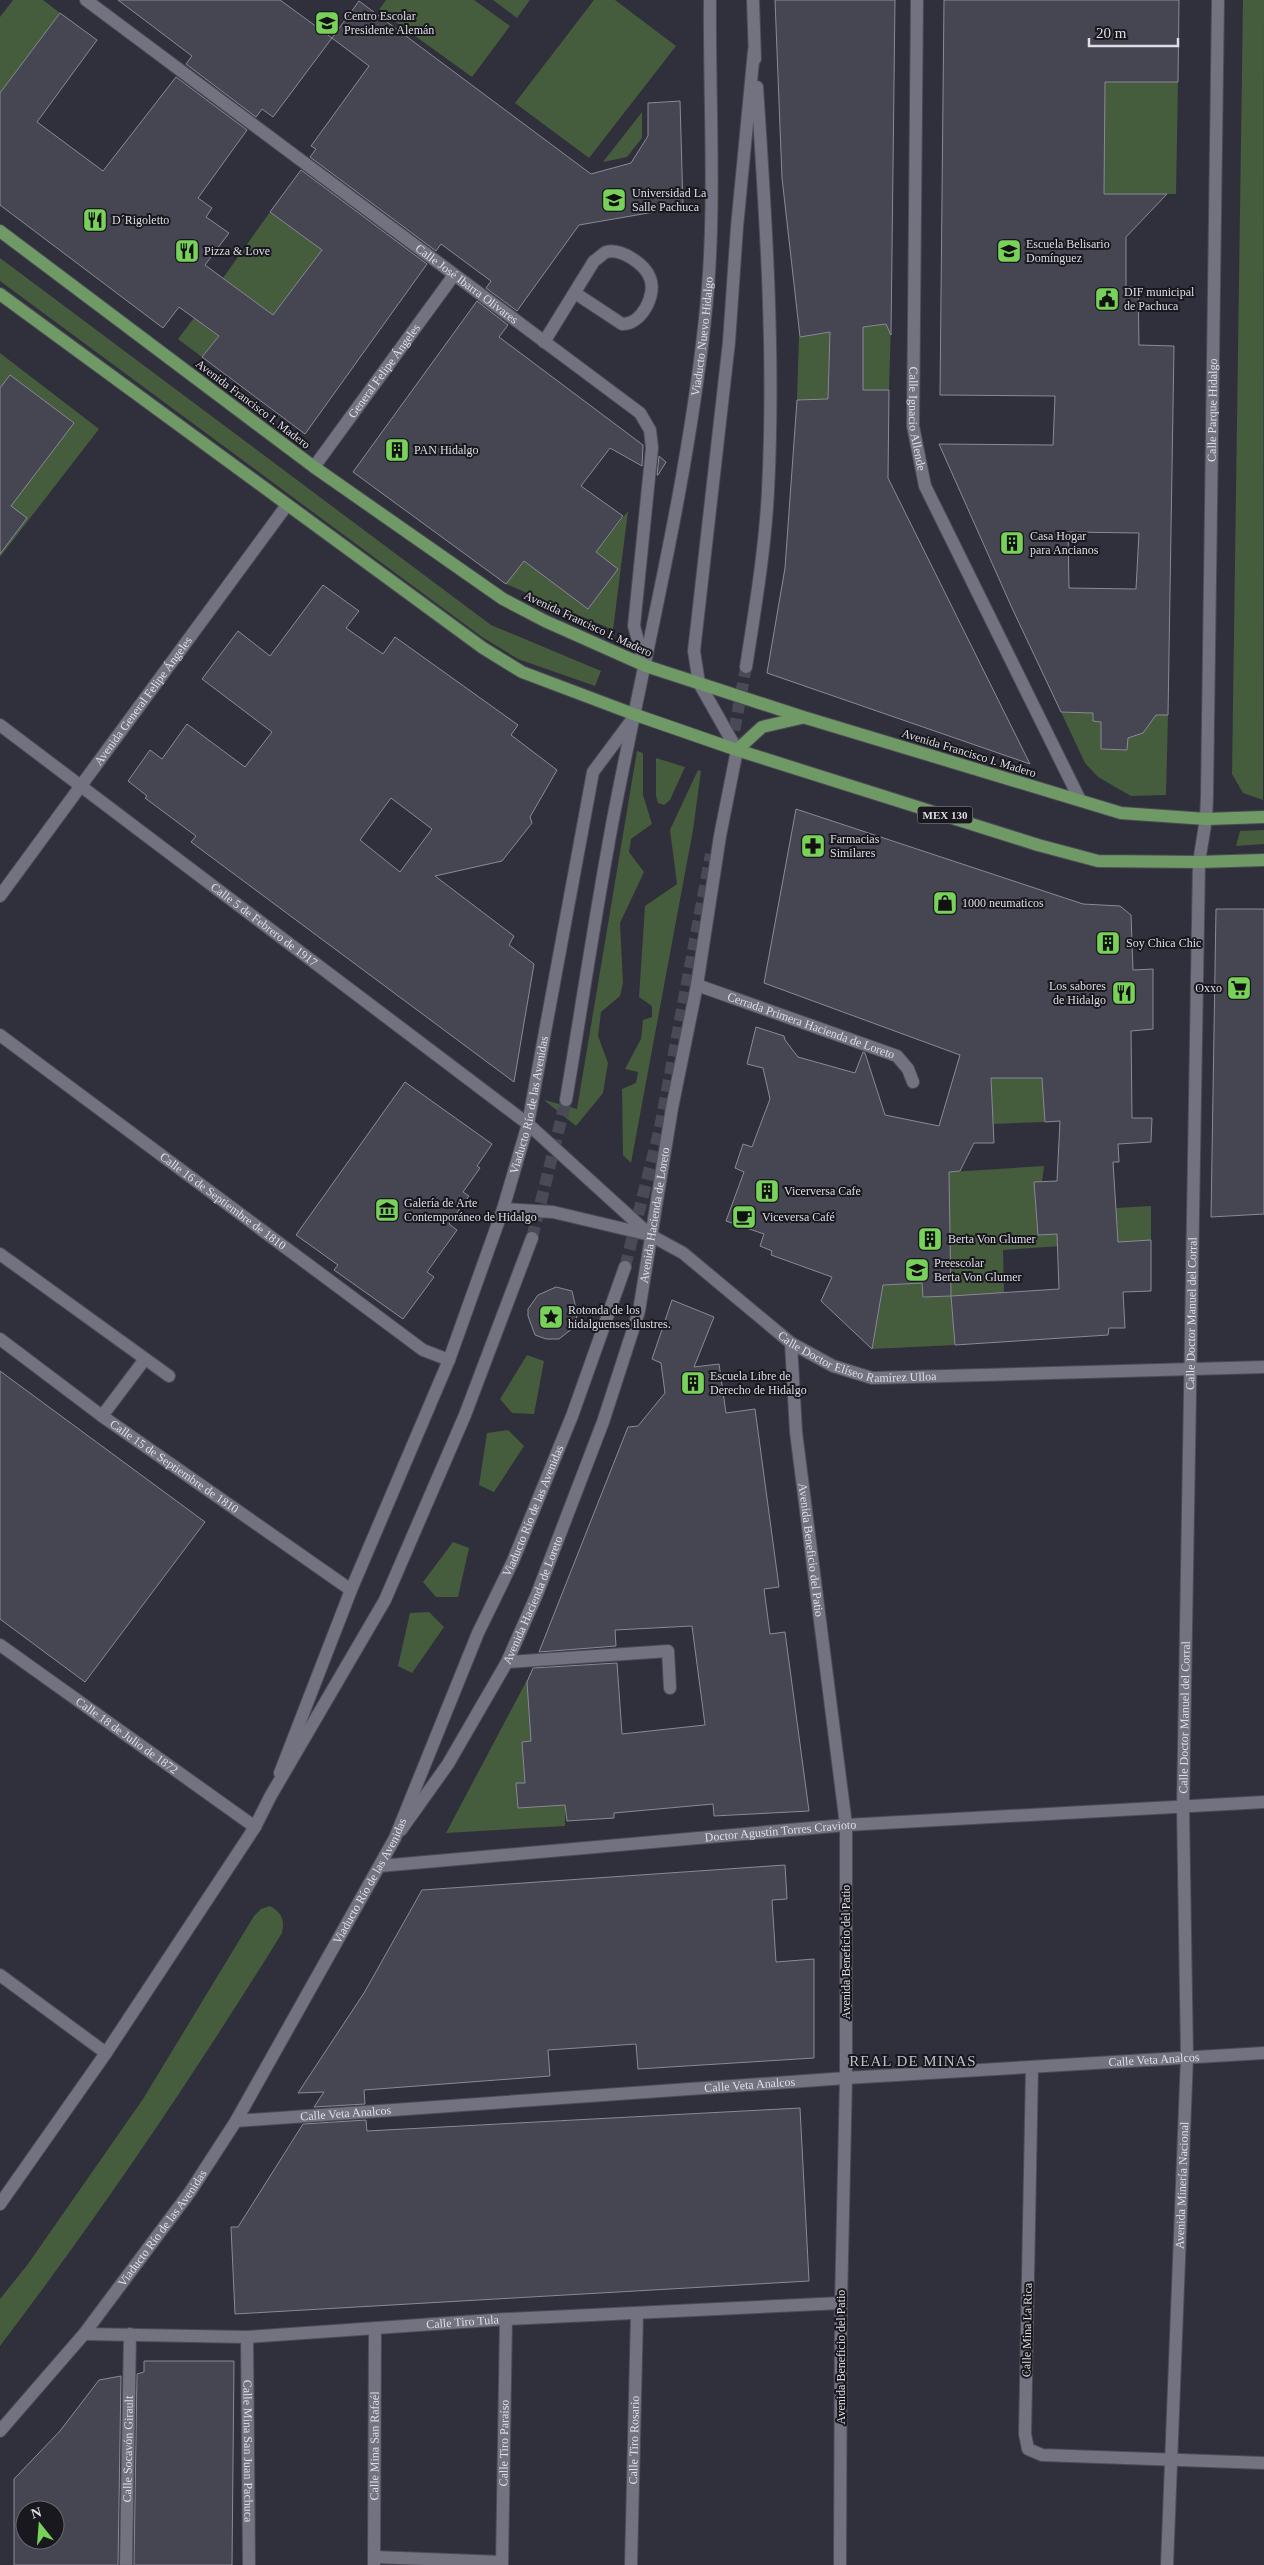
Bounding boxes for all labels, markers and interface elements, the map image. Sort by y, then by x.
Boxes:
place label: Centro Escolar Presidente Alemán [344,9,434,37]
school or university icon: Centro Escolar Presidente Alemán [314,10,340,36]
scale bar [1089,15,1178,47]
text: 20 m [1096,25,1127,41]
place label: Universidad La Salle Pachuca [632,186,707,214]
school or university icon: Universidad La Salle Pachuca [601,187,627,213]
restaurant icon: D´Rigoletto [82,207,108,233]
place label: D´Rigoletto [112,213,169,227]
place label: Escuela Belisario Domínguez [1026,237,1110,265]
restaurant icon: Pizza & Love [174,238,200,264]
school or university icon: Escuela Belisario Domínguez [996,238,1022,264]
street label: Calle José Ibarra Olivares [413,241,521,327]
place label: Pizza & Love [204,244,270,258]
street label: Viaducto Nuevo Hidalgo [688,276,716,397]
place label: DIF municipal de Pachuca [1124,285,1195,313]
public building icon: DIF municipal de Pachuca [1094,286,1120,312]
street label: General Felipe Ángeles [345,321,423,421]
street label: Avenida Francisco I. Madero [193,356,313,452]
street label: Calle Parque Hidalgo [1205,358,1220,462]
street label: Calle Ignacio Allende [906,367,929,472]
building icon: PAN Hidalgo [384,437,410,463]
place label: PAN Hidalgo [414,443,479,457]
place label: Casa Hogar para Ancianos [1030,529,1099,557]
building icon: Casa Hogar para Ancianos [999,530,1025,556]
street label: Avenida Francisco I. Madero [522,588,654,660]
street label: Avenida General Felipe Ángeles [91,634,195,768]
street label: Avenida Francisco I. Madero [900,726,1038,780]
road number: MEX 130 [918,806,972,824]
place label: Farmacias Similares [830,832,880,860]
pharmacy icon: Farmacias Similares [800,833,826,859]
street label: Calle 5 de Febrero de 1917 [208,880,320,969]
shop icon: 1000 neumaticos [932,890,958,916]
place label: 1000 neumaticos [962,896,1044,910]
building icon: Soy Chica Chic [1095,930,1121,956]
place label: Soy Chica Chic [1126,936,1201,950]
supermarket icon: Oxxo [1226,975,1252,1001]
place label: Los sabores de Hidalgo [1049,979,1106,1007]
restaurant icon: Los sabores de Hidalgo [1111,980,1137,1006]
place label: Oxxo [1195,981,1222,995]
street label: Cerrada Primera Hacienda de Loreto [725,989,897,1062]
street label: Viaducto Río de las Avenidas [507,1035,551,1176]
street label: Avenida Hacienda de Loreto [637,1146,672,1284]
street label: Calle 16 de Septiembre de 1810 [157,1150,289,1253]
building icon: Vicerversa Cafe [754,1178,780,1204]
place label: Vicerversa Cafe [784,1184,861,1198]
place label: Galería de Arte Contemporáneo de Hidalgo [404,1196,537,1224]
museum icon: Galería de Arte Contemporáneo de Hidalgo [374,1197,400,1223]
cafe icon: Viceversa Café [731,1204,757,1230]
place label: Viceversa Café [762,1210,835,1224]
building icon: Berta Von Glumer [917,1226,943,1252]
place label: Berta Von Glumer [948,1232,1036,1246]
street label: Calle Doctor Manuel del Corral [1183,1236,1200,1390]
place label: Preescolar Berta Von Glumer [934,1256,1022,1284]
school or university icon: Preescolar Berta Von Glumer [904,1257,930,1283]
place label: Rotonda de los hidalguenses ilustres. [568,1303,671,1331]
place icon: Rotonda de los hidalguenses ilustres. [538,1304,564,1330]
street label: Calle Doctor Elíseo Ramírez Ulloa [775,1328,937,1385]
place label: Escuela Libre de Derecho de Hidalgo [710,1369,807,1397]
building icon: Escuela Libre de Derecho de Hidalgo [680,1370,706,1396]
street label: Calle 15 de Septiembre de 1810 [107,1417,241,1516]
street label: Viaducto Río de las Avenidas [499,1443,567,1579]
street label: Avenida Beneficio del Patio [796,1482,826,1618]
street label: Avenida Hacienda de Loreto [500,1534,566,1666]
street label: Calle Doctor Manuel del Corral [1176,1640,1193,1794]
street label: Calle 18 de Julio de 1872 [73,1694,181,1777]
street label: Viaducto Río de las Avenidas [330,1816,409,1946]
street label: Doctor Agustín Torres Cravioto [704,1817,857,1844]
street label: Avenida Beneficio del Patio [839,1885,853,2019]
street label: Calle Veta Analcos [1108,2050,1200,2069]
district label: REAL DE MINAS [849,2053,977,2069]
street label: Calle Veta Analcos [704,2075,796,2095]
street label: Calle Veta Analcos [300,2103,392,2123]
street label: Avenida Minería Nacional [1172,2121,1191,2249]
street label: Viaducto Río de las Avenidas [115,2167,210,2289]
street label: Calle Mina La Rica [1019,2282,1035,2377]
street label: Avenida Beneficio del Patio [834,2290,848,2424]
street label: Calle Tiro Tula [426,2312,500,2332]
street label: Calle Mina San Juan Pachuca [240,2380,256,2523]
street label: Calle Mina San Rafaél [367,2391,382,2501]
street label: Calle Socavón Girault [120,2395,136,2502]
street label: Calle Tiro Rosario [626,2395,642,2485]
street label: Calle Tiro Paraíso [496,2400,512,2487]
north arrow [15,2500,65,2550]
text: N [29,2504,43,2522]

